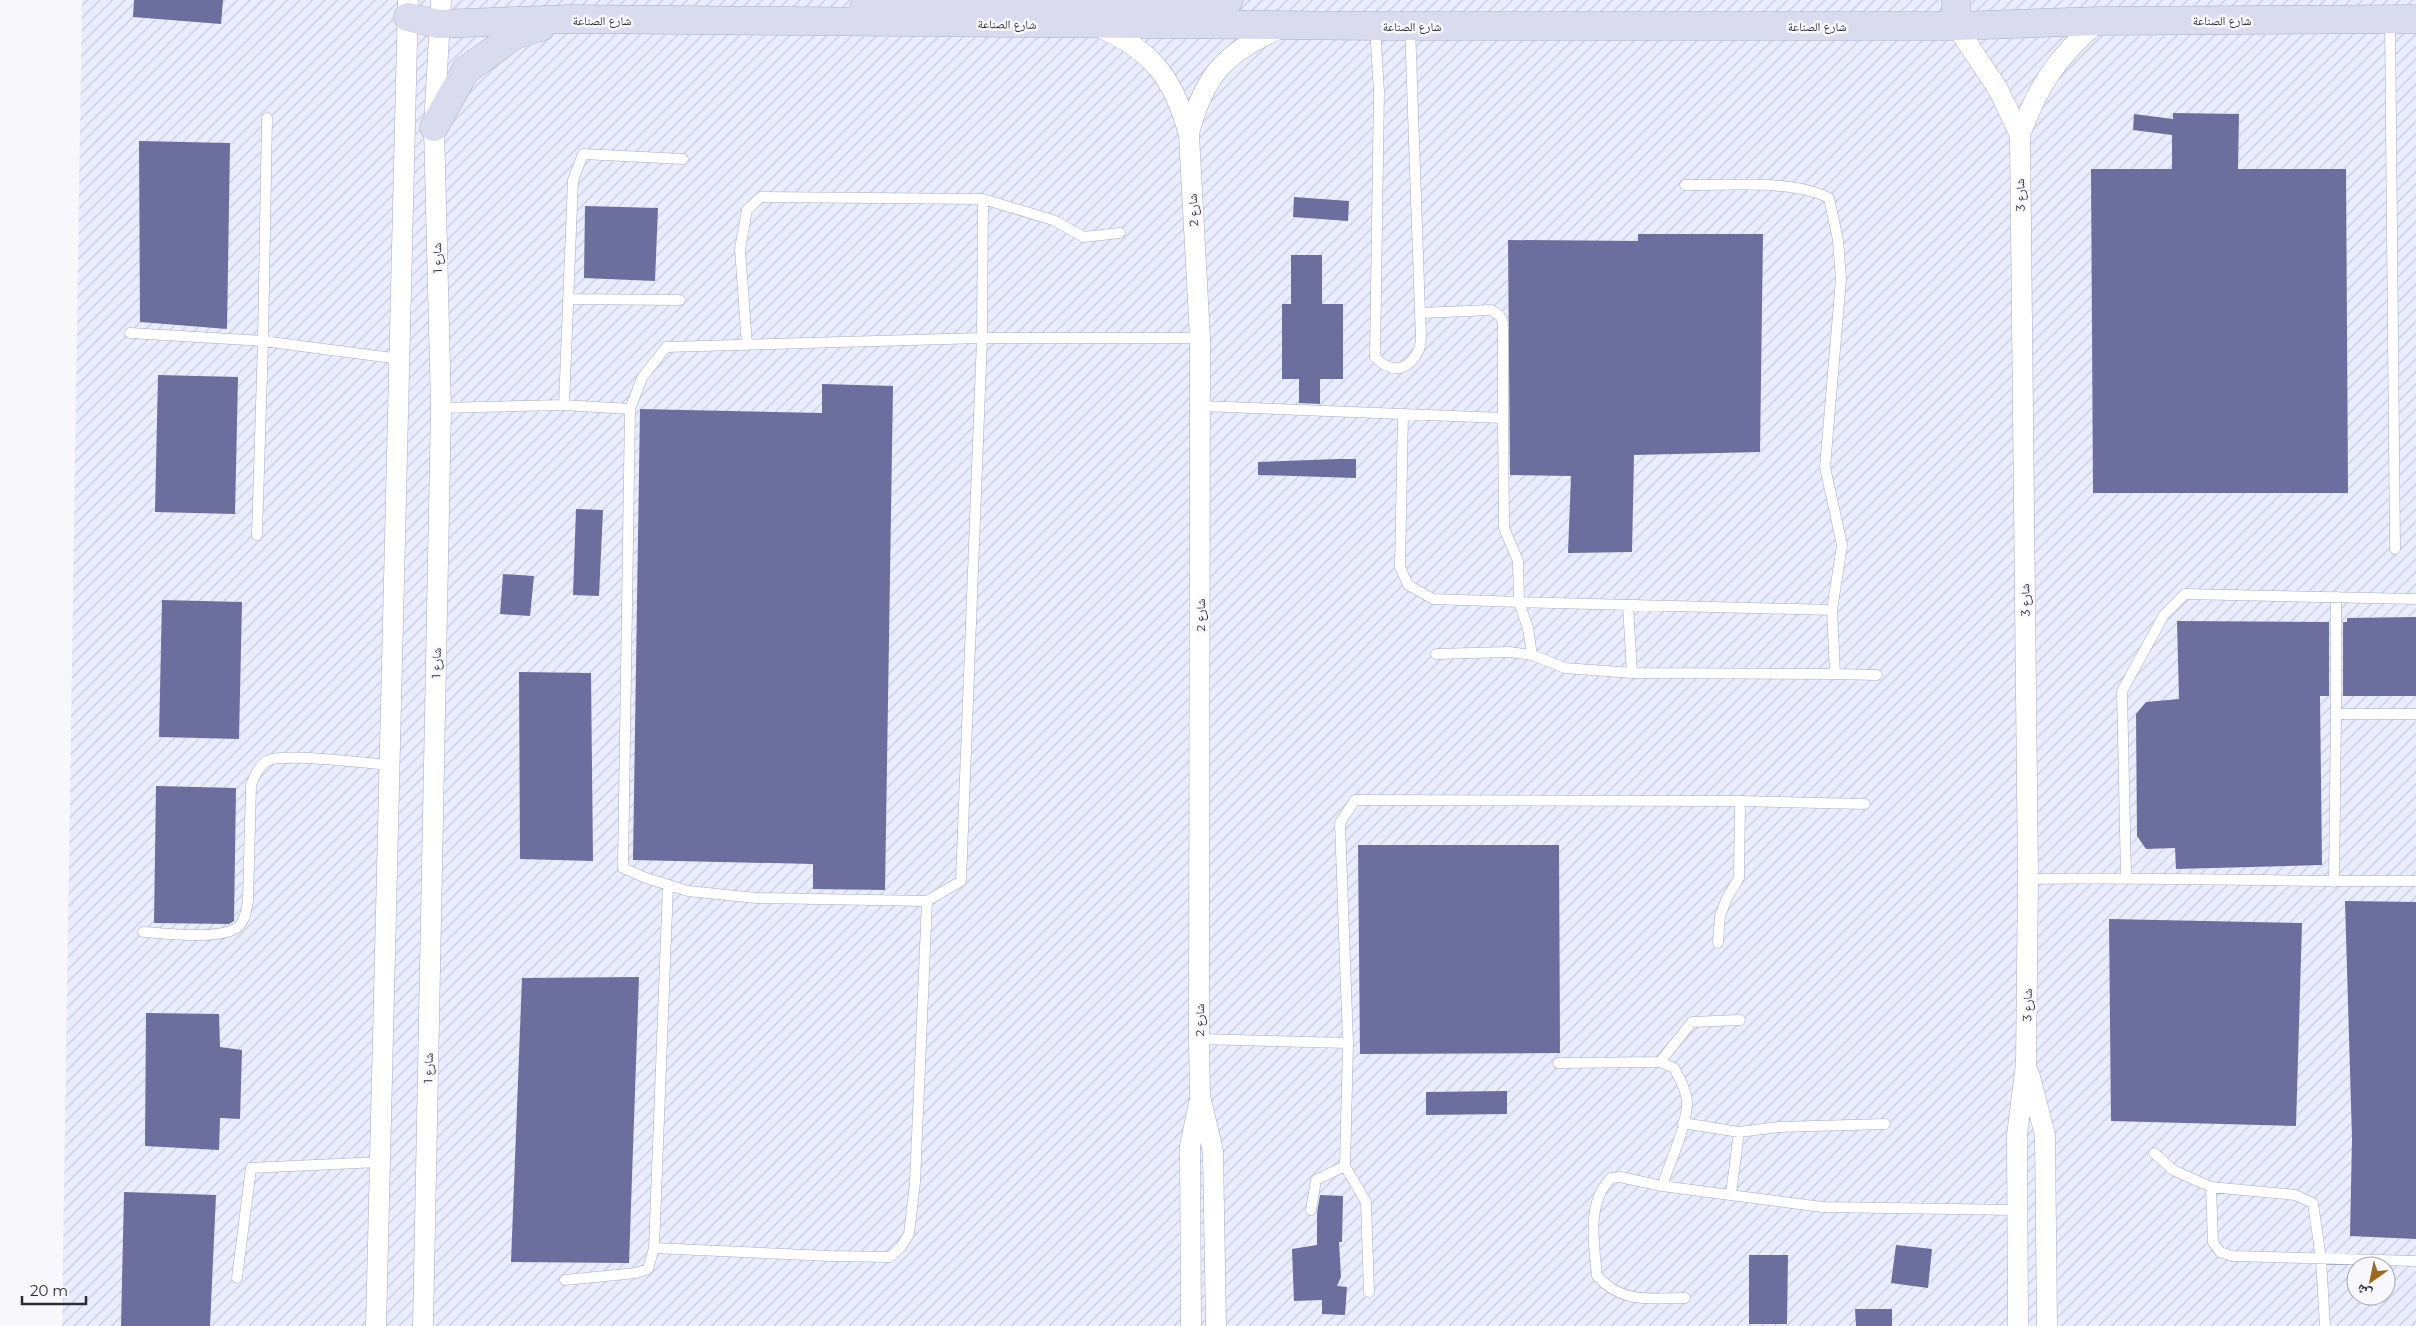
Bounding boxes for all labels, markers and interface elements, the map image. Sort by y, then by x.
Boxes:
street label: شارع الصناعة [573,13,631,29]
street label: شارع الصناعة [2193,13,2251,29]
street label: شارع الصناعة [977,16,1037,33]
street label: شارع الصناعة [1383,19,1441,35]
street label: شارع الصناعة [1788,19,1846,35]
street label: شارع 3 [2012,178,2029,212]
street label: شارع 2 [1185,193,1202,227]
street label: شارع 1 [429,242,446,273]
street label: شارع 3 [2017,583,2034,617]
street label: شارع 2 [1193,599,1209,631]
street label: شارع 1 [428,648,445,678]
street label: شارع 3 [2019,988,2036,1022]
street label: شارع 2 [1192,1004,1208,1036]
street label: شارع 1 [420,1053,437,1083]
north arrow [2346,1256,2396,1306]
scale bar [22,1274,86,1306]
text: ش [2353,1280,2375,1303]
text: 20 m [30,1281,68,1300]

